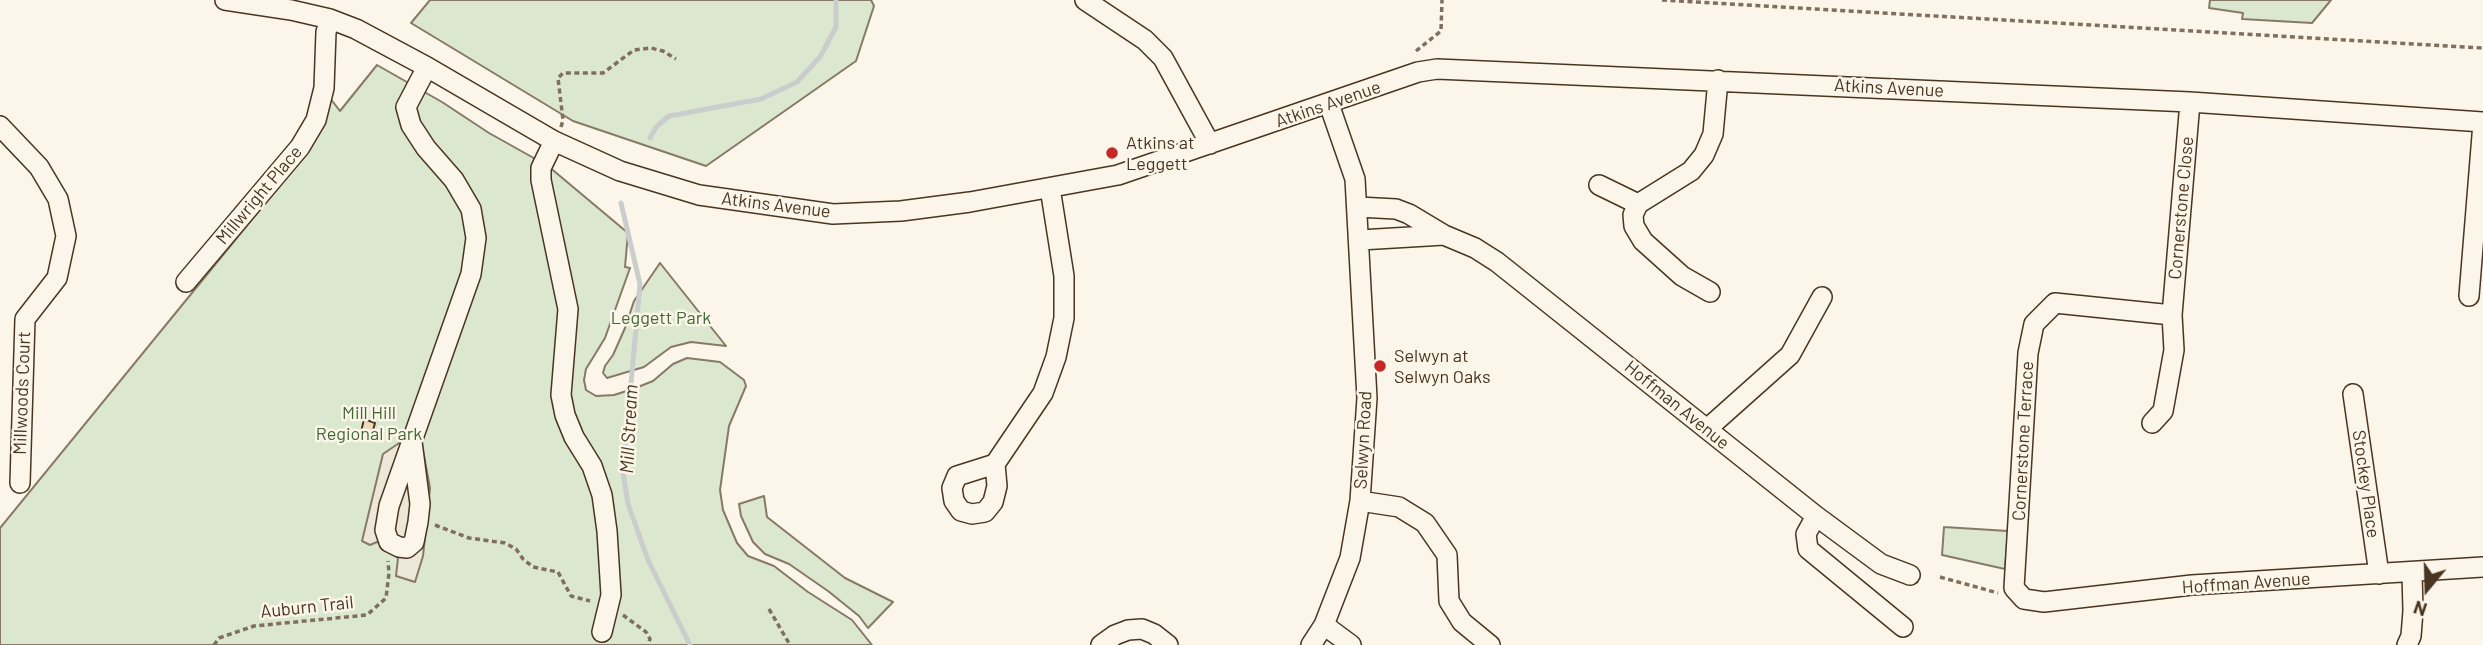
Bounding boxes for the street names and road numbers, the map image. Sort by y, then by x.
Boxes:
street label: Atkins Avenue [1833,74,1945,102]
street label: Atkins Avenue [1272,76,1384,132]
street label: Cornerstone Close [2164,136,2198,280]
street label: Millwright Place [211,141,307,249]
street label: Atkins Avenue [720,188,832,222]
street label: Millwoods Court [9,331,35,455]
street label: Hoffman Avenue [1620,356,1734,454]
street label: Cornerstone Terrace [2008,360,2038,522]
street label: Selwyn Road [1350,390,1376,490]
street label: Stockey Place [2348,429,2384,539]
street label: Hoffman Avenue [2181,568,2311,598]
street label: Auburn Trail [259,591,355,623]

